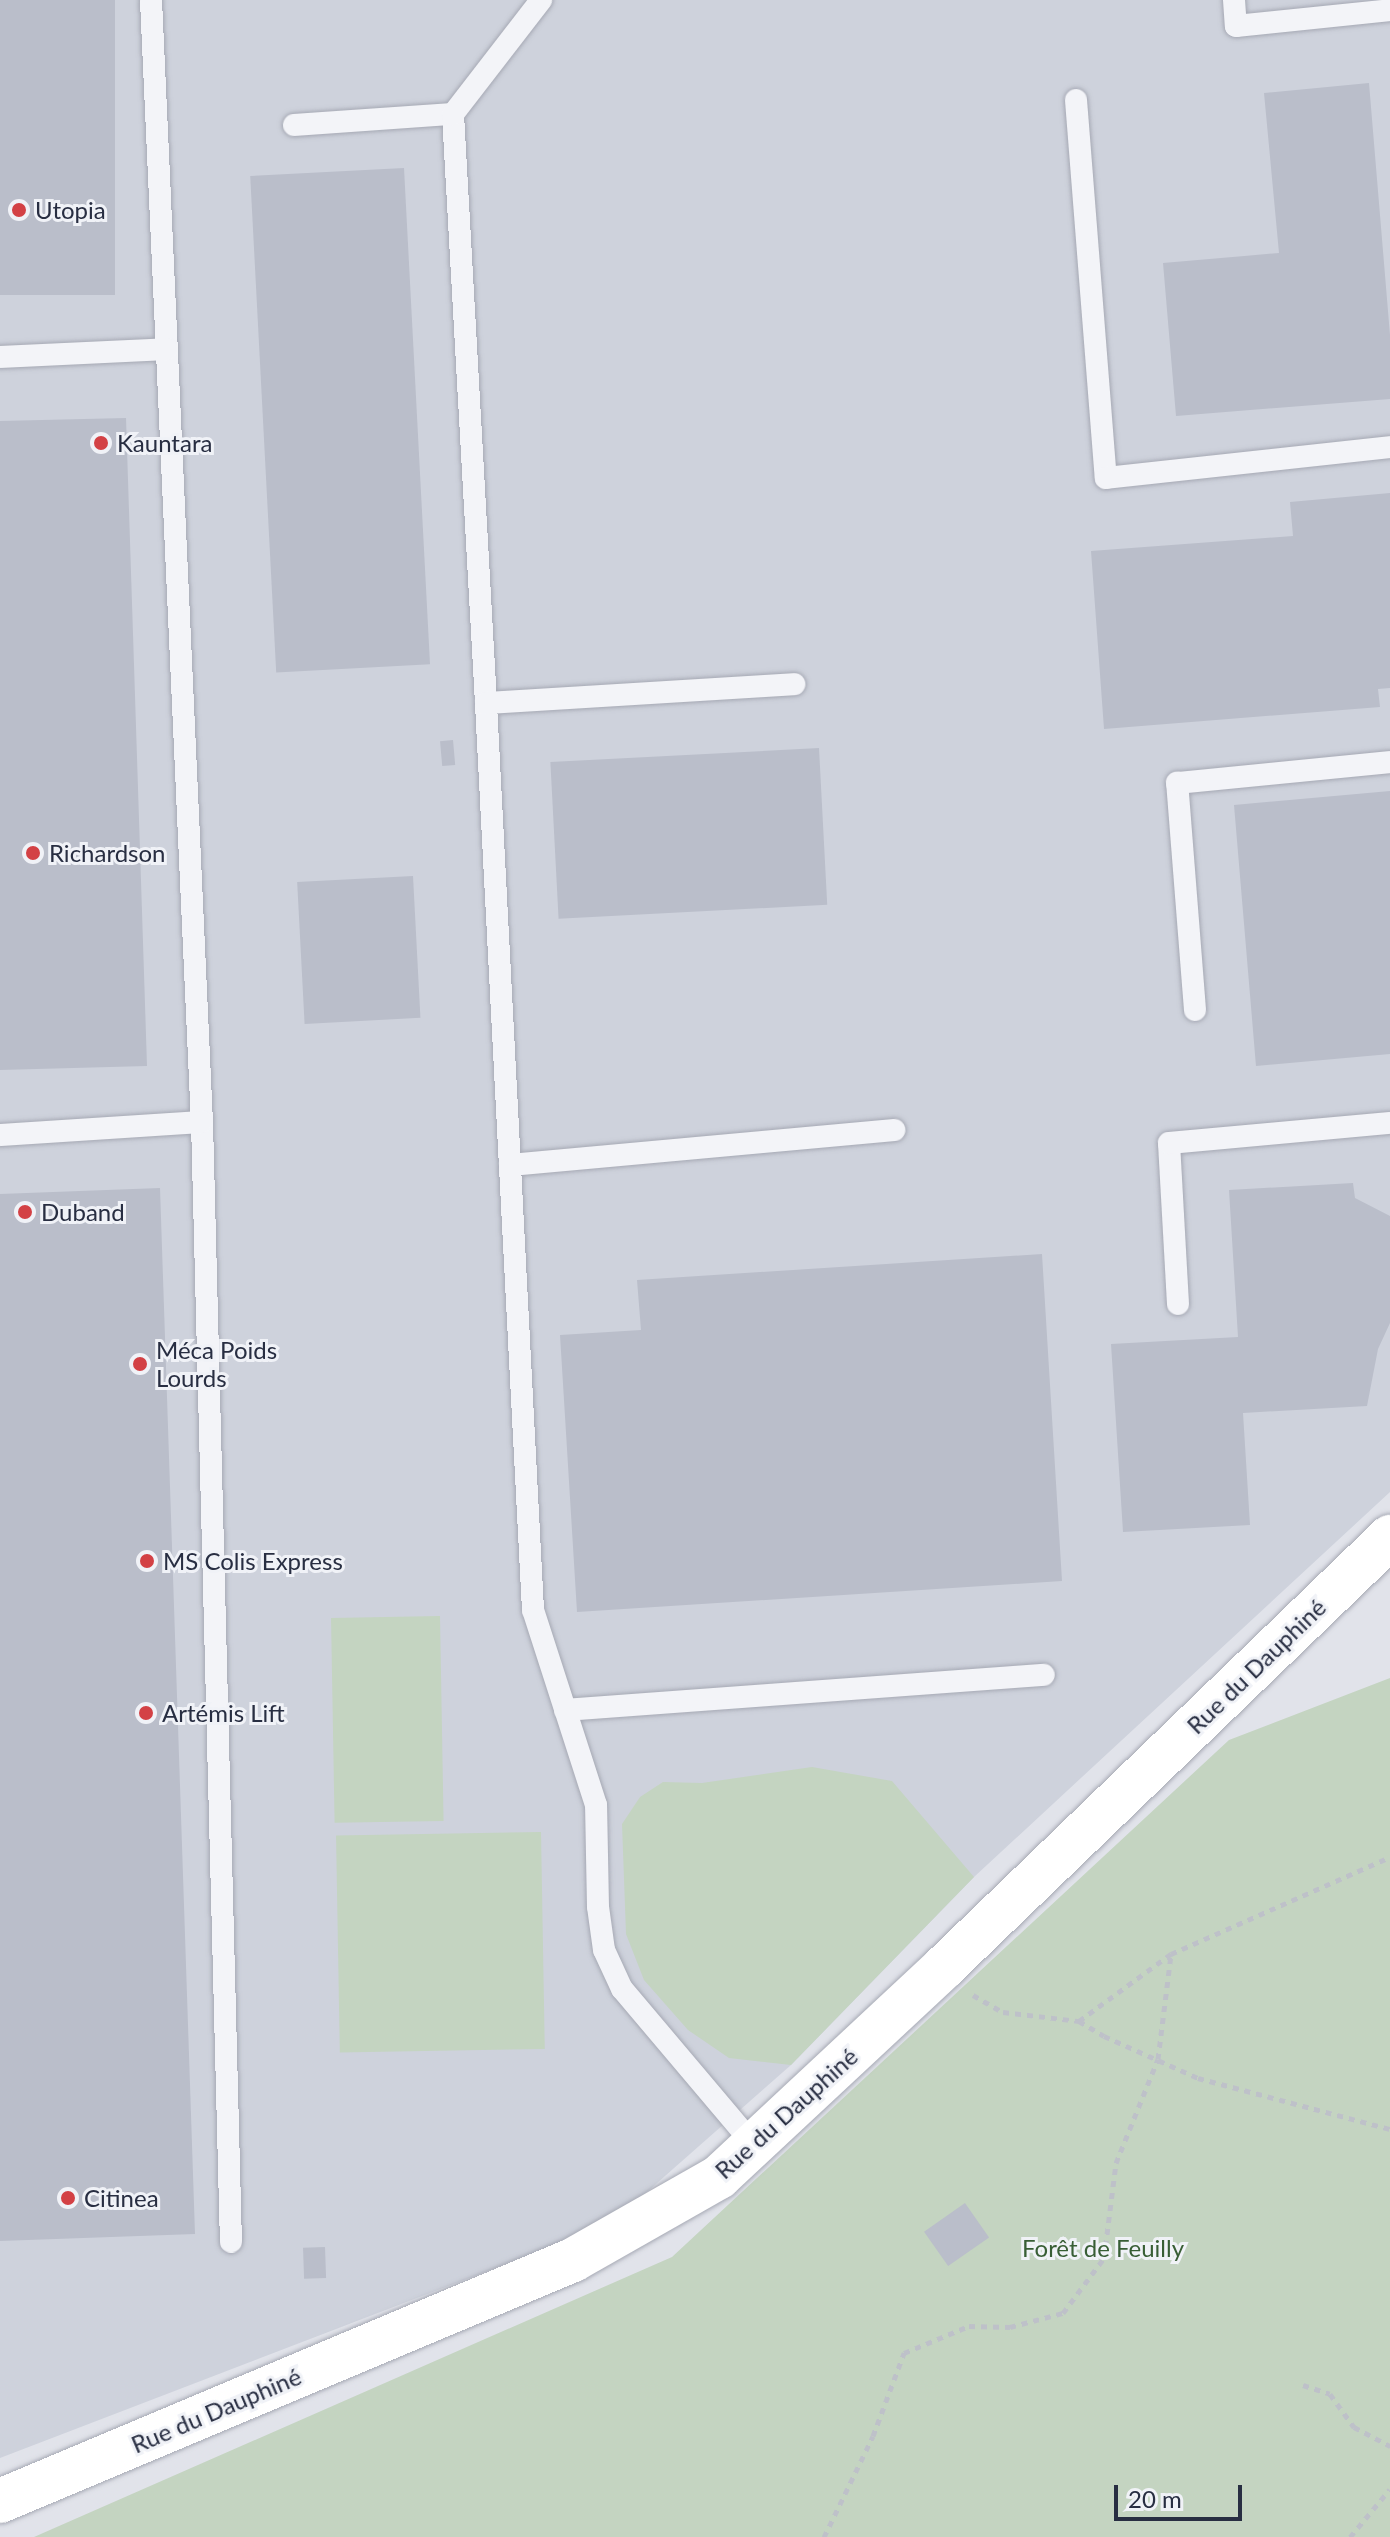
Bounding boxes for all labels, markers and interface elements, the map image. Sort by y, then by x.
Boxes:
place label: Utopia [35,196,106,224]
marker: Utopia [10,201,28,219]
place label: Kauntara [117,429,212,457]
marker: Kauntara [92,434,110,452]
place label: Richardson [49,839,166,867]
marker: Richardson [24,844,42,862]
place label: Duband [41,1198,125,1226]
marker: Duband [16,1203,34,1221]
place label: Méca Poids Lourds [156,1336,277,1392]
marker: Méca Poids Lourds [131,1355,149,1373]
place label: MS Colis Express [163,1547,343,1575]
marker: MS Colis Express [138,1552,156,1570]
street label: Rue du Dauphiné [1181,1593,1331,1739]
place label: Artémis Lift [162,1699,285,1727]
marker: Artémis Lift [137,1704,155,1722]
street label: Rue du Dauphiné [709,2042,863,2184]
place label: Citinea [84,2184,159,2212]
marker: Citinea [59,2189,77,2207]
park label: Forêt de Feuilly [1022,2234,1184,2262]
street label: Rue du Dauphiné [127,2361,305,2459]
scale bar [1118,2469,1246,2519]
text: 20 m [1128,2484,1182,2513]

